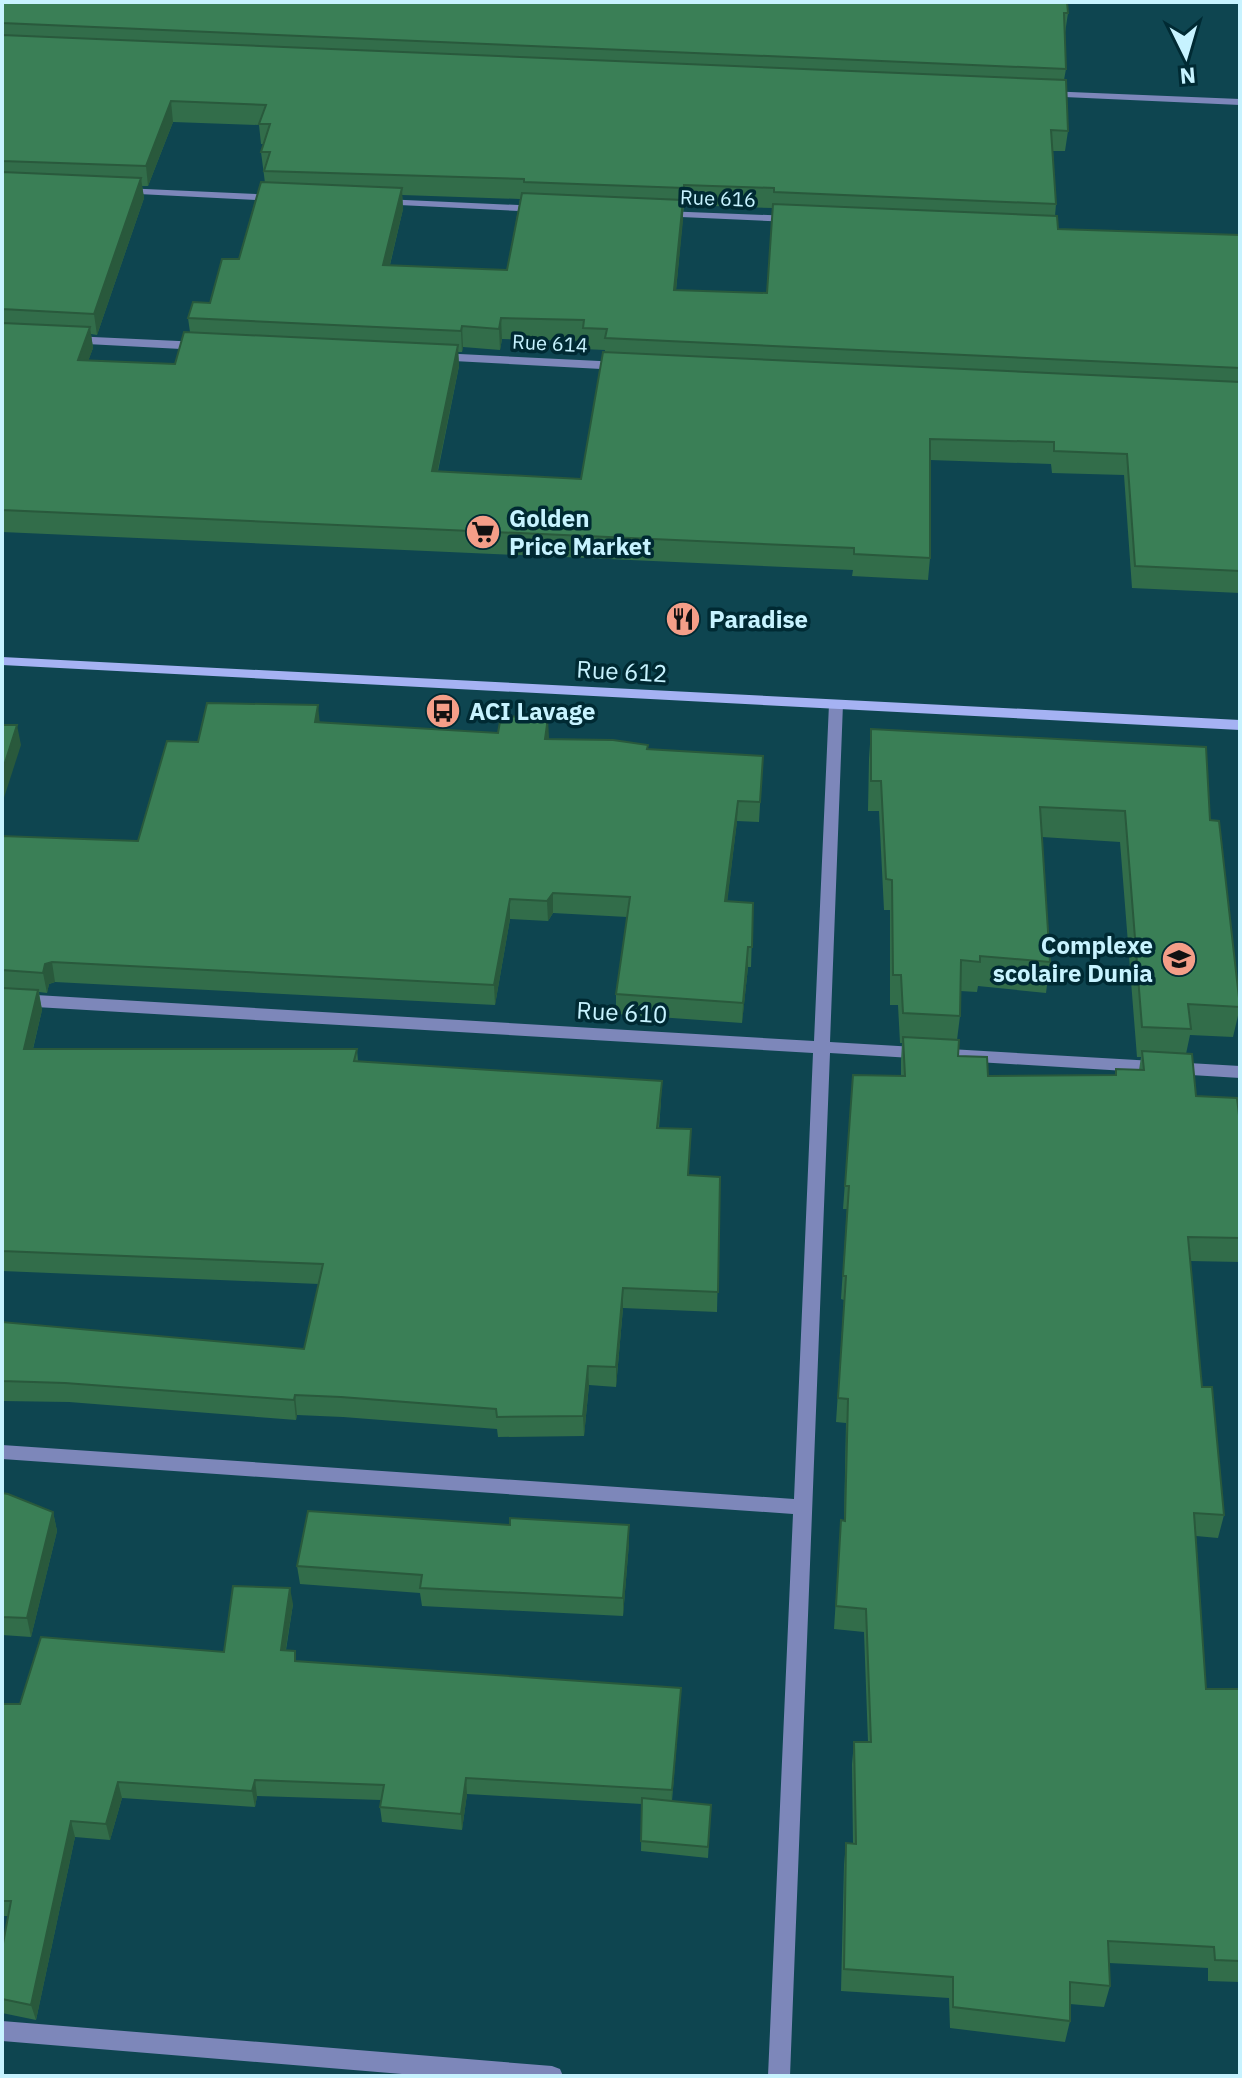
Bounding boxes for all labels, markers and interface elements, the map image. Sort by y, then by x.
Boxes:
north arrow [1146,16,1226,96]
text: N [1179,61,1197,92]
street label: Rue 616 [680,183,756,213]
street label: Rue 614 [511,328,589,358]
place label: Golden Price Market [509,502,651,562]
supermarket icon: Golden Price Market [464,513,502,551]
restaurant icon: Paradise [664,600,702,638]
place label: Paradise [709,603,808,635]
street label: Rue 612 [576,653,668,689]
bus stop icon: ACI Lavage [424,692,462,730]
place label: ACI Lavage [469,695,596,727]
place label: Complexe scolaire Dunia [993,929,1153,989]
school or university icon: Complexe scolaire Dunia [1160,940,1198,978]
street label: Rue 610 [576,994,668,1030]

